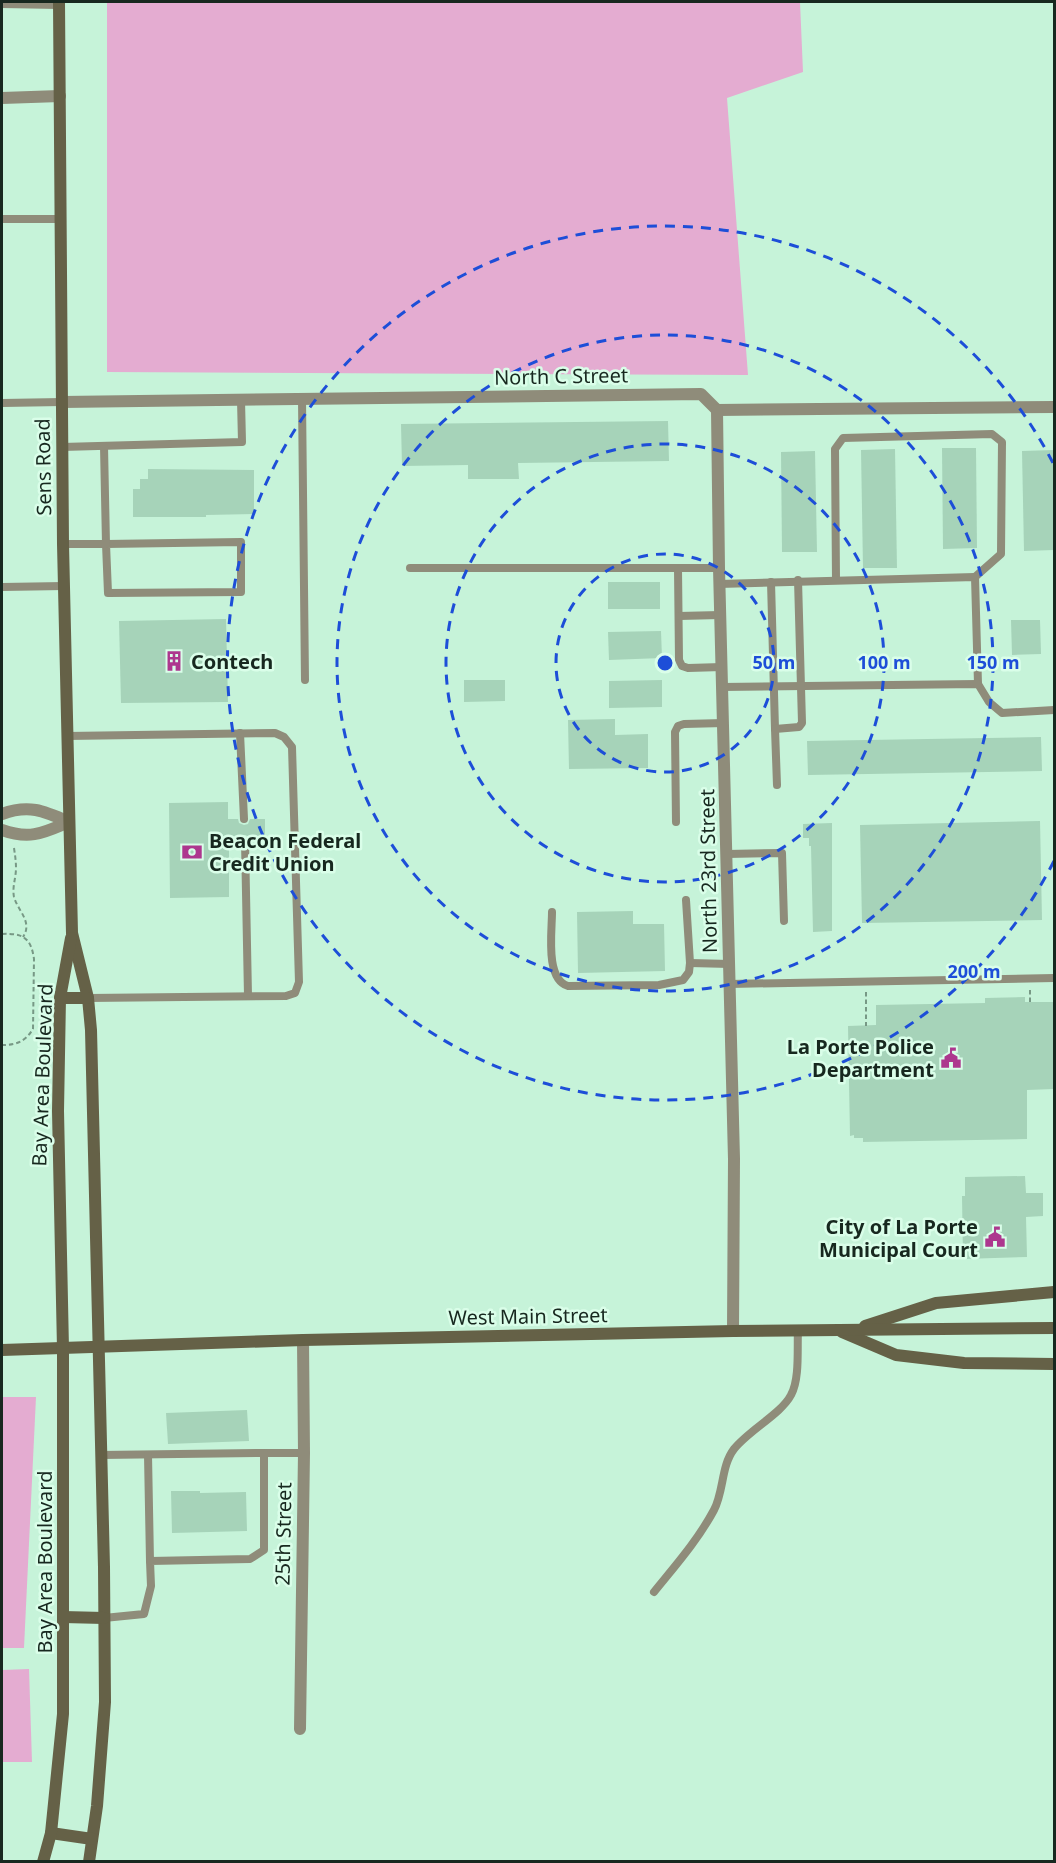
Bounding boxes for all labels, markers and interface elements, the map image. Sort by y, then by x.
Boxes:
street label: North C Street [494,361,628,391]
street label: Sens Road [29,418,57,516]
place label: Contech [191,648,273,675]
building icon: Contech [162,649,186,673]
text: 50 m [753,650,795,674]
text: 100 m [857,650,911,674]
text: 150 m [966,650,1020,674]
centre of rings [655,653,675,673]
street label: North 23rd Street [693,789,723,953]
place label: Beacon Federal Credit Union [209,827,361,877]
bank icon: Beacon Federal Credit Union [180,840,204,864]
text: 200 m [947,959,1001,983]
street label: Bay Area Boulevard [25,983,59,1167]
place label: La Porte Police Department [787,1033,934,1083]
public building icon: La Porte Police Department [939,1046,963,1070]
place label: City of La Porte Municipal Court [819,1213,978,1263]
public building icon: City of La Porte Municipal Court [983,1225,1007,1249]
street label: West Main Street [448,1301,608,1331]
street label: Bay Area Boulevard [31,1471,58,1654]
street label: 25th Street [269,1482,297,1586]

